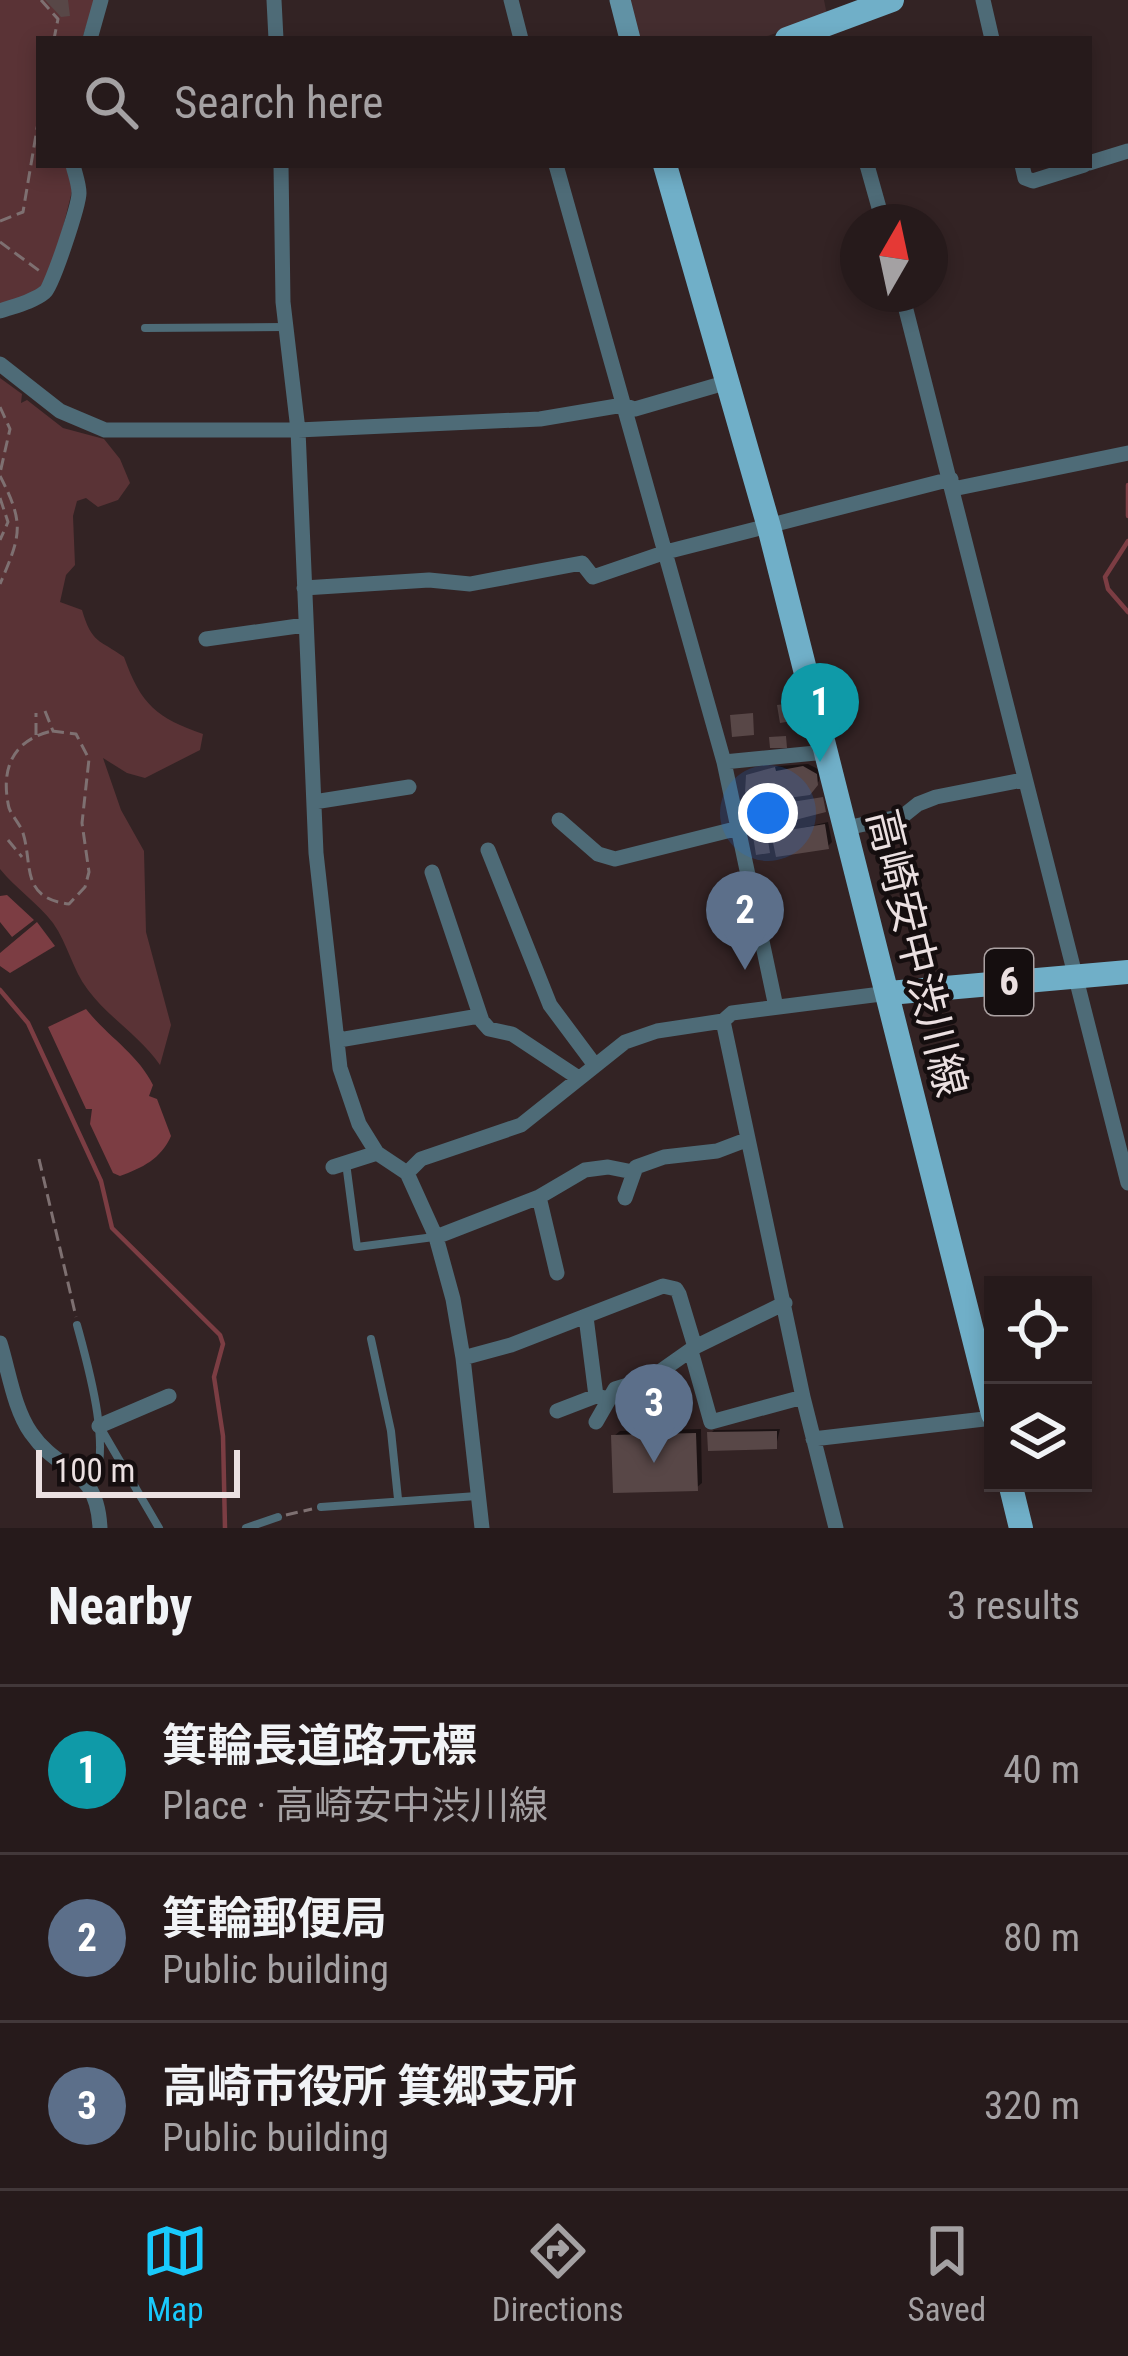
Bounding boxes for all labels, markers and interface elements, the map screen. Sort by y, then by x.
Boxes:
search box [36,36,1092,168]
icon: search [78,69,144,135]
text: Search here [174,76,383,129]
north arrow [840,204,948,312]
pin: 1 [781,663,859,762]
your location [738,783,798,843]
street label: 高崎安中渋川線 [858,804,976,1102]
pin: 2 [706,871,784,970]
road number: 6 [985,949,1033,1015]
map controls [984,1276,1092,1492]
button: locate [984,1276,1092,1384]
pin: 3 [615,1364,693,1463]
button: layers [984,1384,1092,1492]
scale bar [36,1444,240,1497]
text: 100 m [54,1451,135,1490]
text: Nearby [48,1577,192,1636]
text: 3 results [947,1583,1080,1629]
text: 箕輪長道路元標 [162,1719,477,1772]
text: 1 [77,1747,97,1793]
text: 40 m [1003,1747,1080,1793]
text: Place · 高崎安中渋川線 [162,1783,548,1829]
text: 箕輪郵便局 [162,1892,387,1945]
text: 2 [77,1915,97,1961]
text: 80 m [1003,1915,1080,1961]
text: Public building [162,1947,389,1993]
text: 高崎市役所 箕郷支所 [162,2060,577,2113]
text: 3 [77,2083,97,2129]
text: 320 m [984,2083,1080,2129]
text: Public building [162,2115,389,2161]
tab: Map [142,2218,208,2329]
tab: Directions [492,2218,624,2329]
tab: Saved [908,2218,986,2329]

